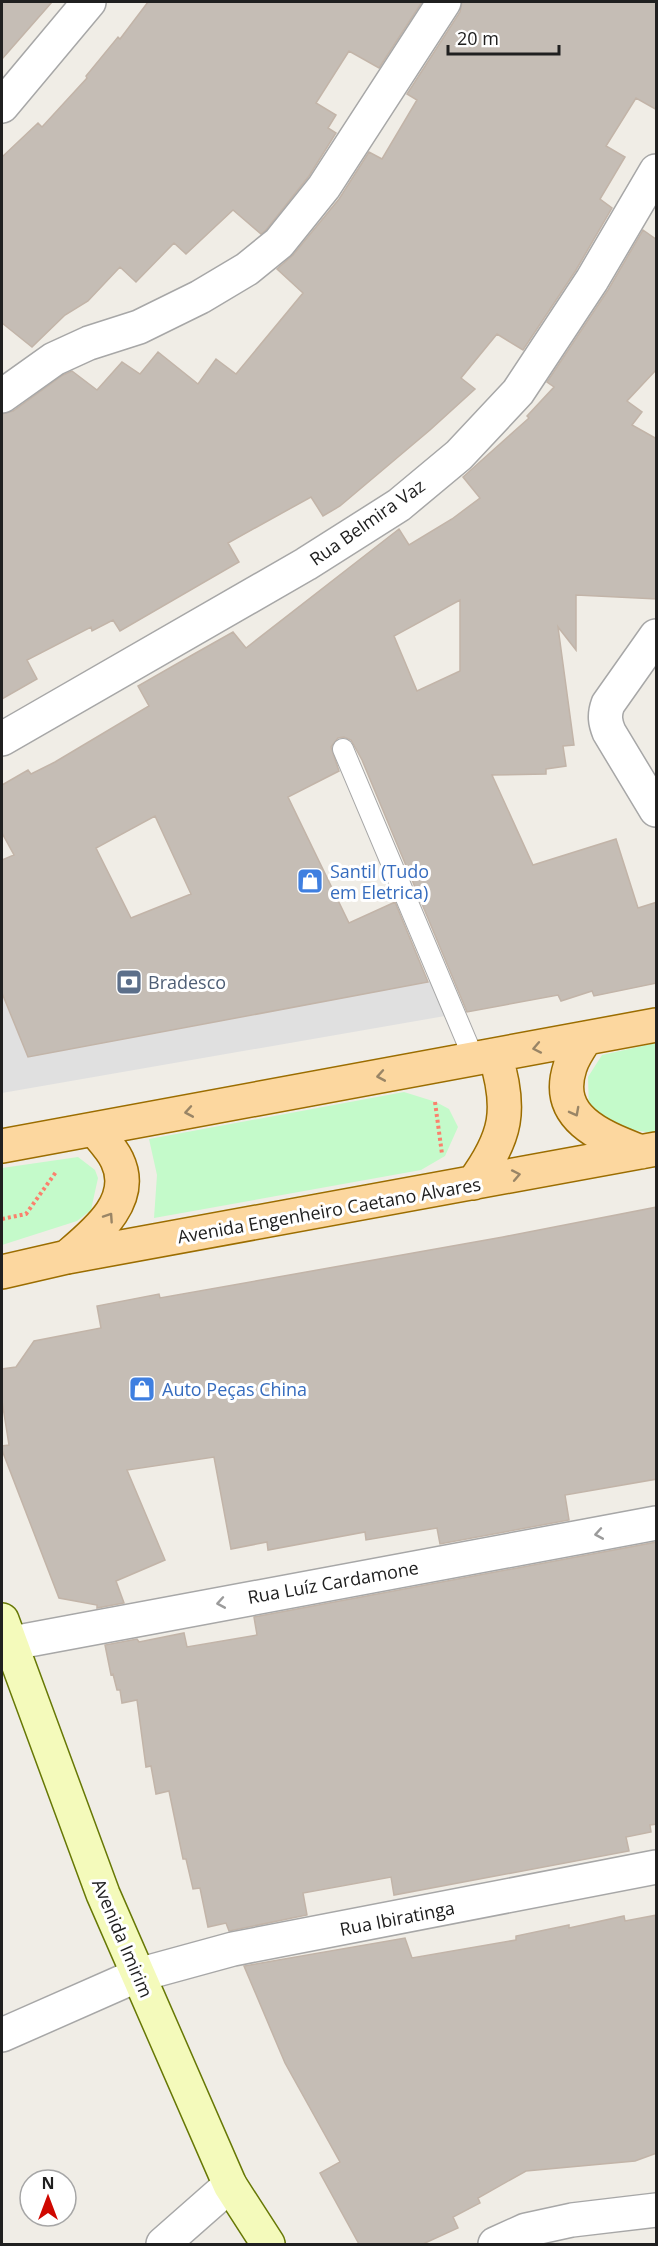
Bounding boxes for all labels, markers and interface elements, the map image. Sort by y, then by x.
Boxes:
scale bar [448,18,559,56]
text: 20 m [457,26,499,50]
street label: Rua Belmira Vaz [305,473,429,571]
place label: Santil (Tudo em Eletrica) [330,859,429,904]
shop icon: Santil (Tudo em Eletrica) [295,866,325,896]
bank icon: Bradesco [114,967,144,997]
place label: Bradesco [148,970,226,994]
one-way arrow [532,1041,542,1053]
one-way arrow [376,1070,386,1082]
one-way arrow [184,1105,194,1118]
one-way arrow [568,1105,579,1116]
one-way arrow [511,1169,521,1182]
street label: Avenida Engenheiro Caetano Alvares [175,1171,483,1249]
one-way arrow [101,1212,112,1223]
shop icon: Auto Peças China [127,1374,157,1404]
place label: Auto Peças China [162,1377,307,1401]
one-way arrow [594,1527,604,1539]
street label: Rua Luíz Cardamone [246,1555,420,1609]
one-way arrow [217,1596,227,1609]
street label: Avenida Imirim [87,1875,159,2001]
street label: Rua Ibiratinga [338,1895,456,1941]
north arrow [18,2168,78,2228]
text: N [41,2172,55,2194]

